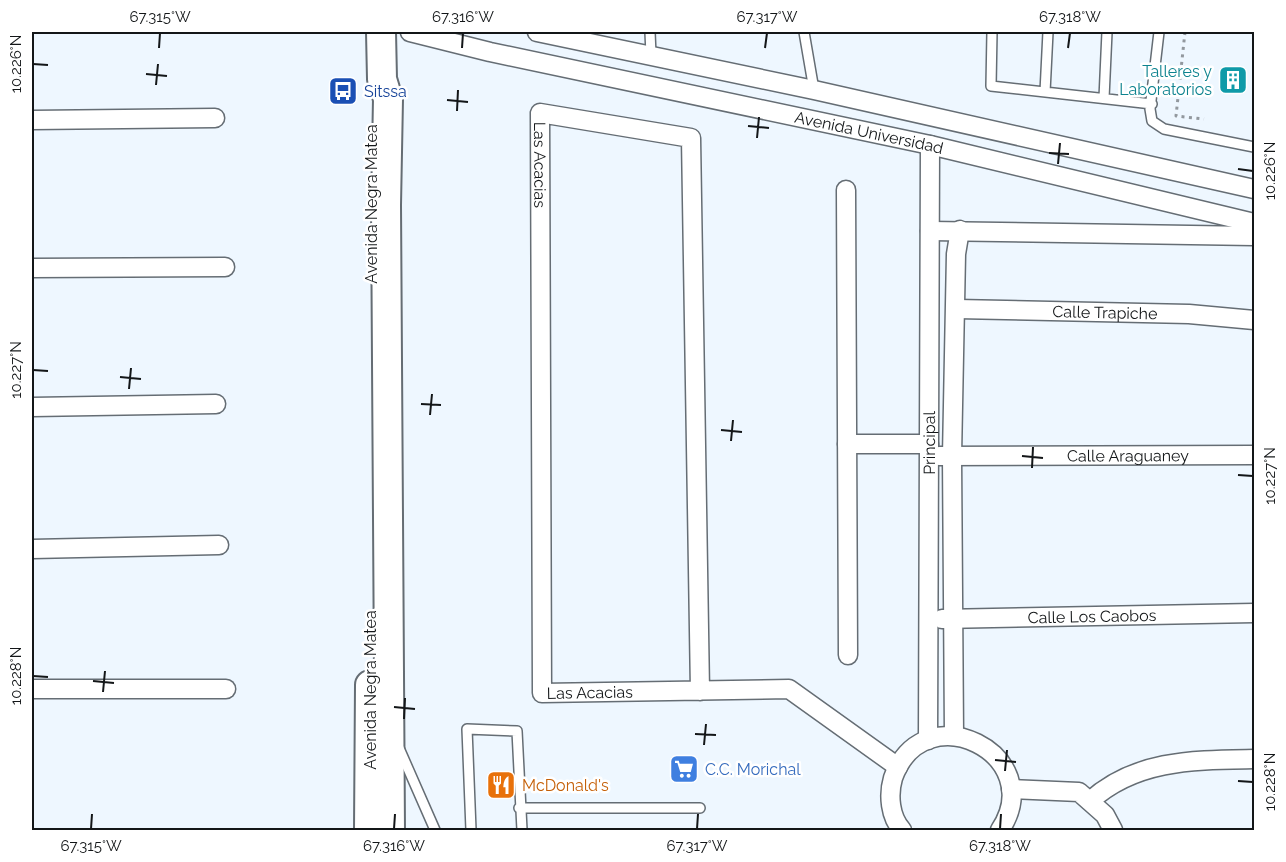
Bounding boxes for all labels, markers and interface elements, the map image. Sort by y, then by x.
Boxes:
text: 67.315°W [129,8,191,26]
text: 67.316°W [432,8,494,26]
text: 67.317°W [737,8,798,26]
text: 67.318°W [1039,8,1101,26]
text: 10.226°N [7,35,25,93]
place label: Talleres y Laboratorios [1119,62,1212,99]
building icon: Talleres y Laboratorios [1217,64,1249,96]
bus stop icon: Sitssa [327,75,359,107]
place label: Sitssa [364,82,407,101]
street label: Avenida Universidad [793,107,945,157]
street label: Las Acacias [531,122,550,208]
street label: Avenida Negra Matea [362,124,381,284]
text: 10.226°N [1261,142,1279,200]
street label: Calle Trapiche [1052,302,1158,323]
text: 10.227°N [7,341,25,399]
street label: Principal [919,410,939,475]
street label: Calle Araguaney [1067,446,1189,465]
text: 10.227°N [1261,447,1279,505]
street label: Calle Los Caobos [1027,605,1157,627]
street label: Avenida Negra Matea [361,610,380,770]
text: 10.228°N [7,647,25,705]
street label: Las Acacias [547,682,633,702]
supermarket icon: C.C. Morichal [668,753,700,785]
text: 10.228°N [1261,753,1279,811]
place label: C.C. Morichal [705,760,801,779]
restaurant icon: McDonald's [485,769,517,801]
place label: McDonald's [522,776,609,795]
text: 67.315°W [60,837,122,855]
text: 67.316°W [363,837,425,855]
text: 67.317°W [667,837,728,855]
text: 67.318°W [969,837,1031,855]

